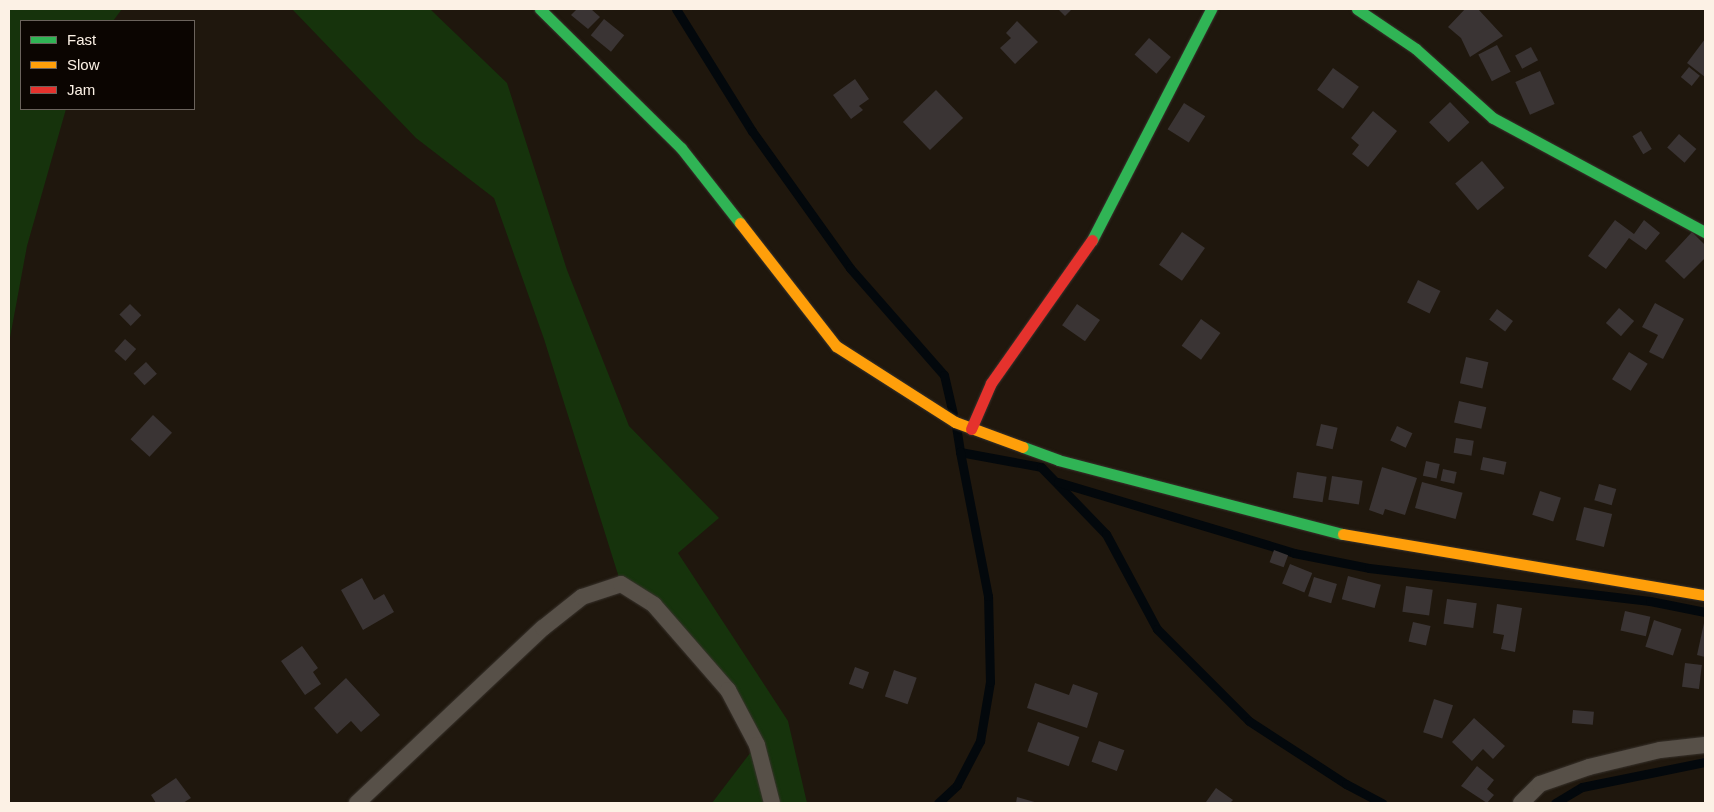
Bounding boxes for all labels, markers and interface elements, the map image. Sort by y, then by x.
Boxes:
legend [20,20,195,110]
text: Fast [67,31,96,48]
text: Slow [67,56,100,73]
text: Jam [67,81,95,98]

